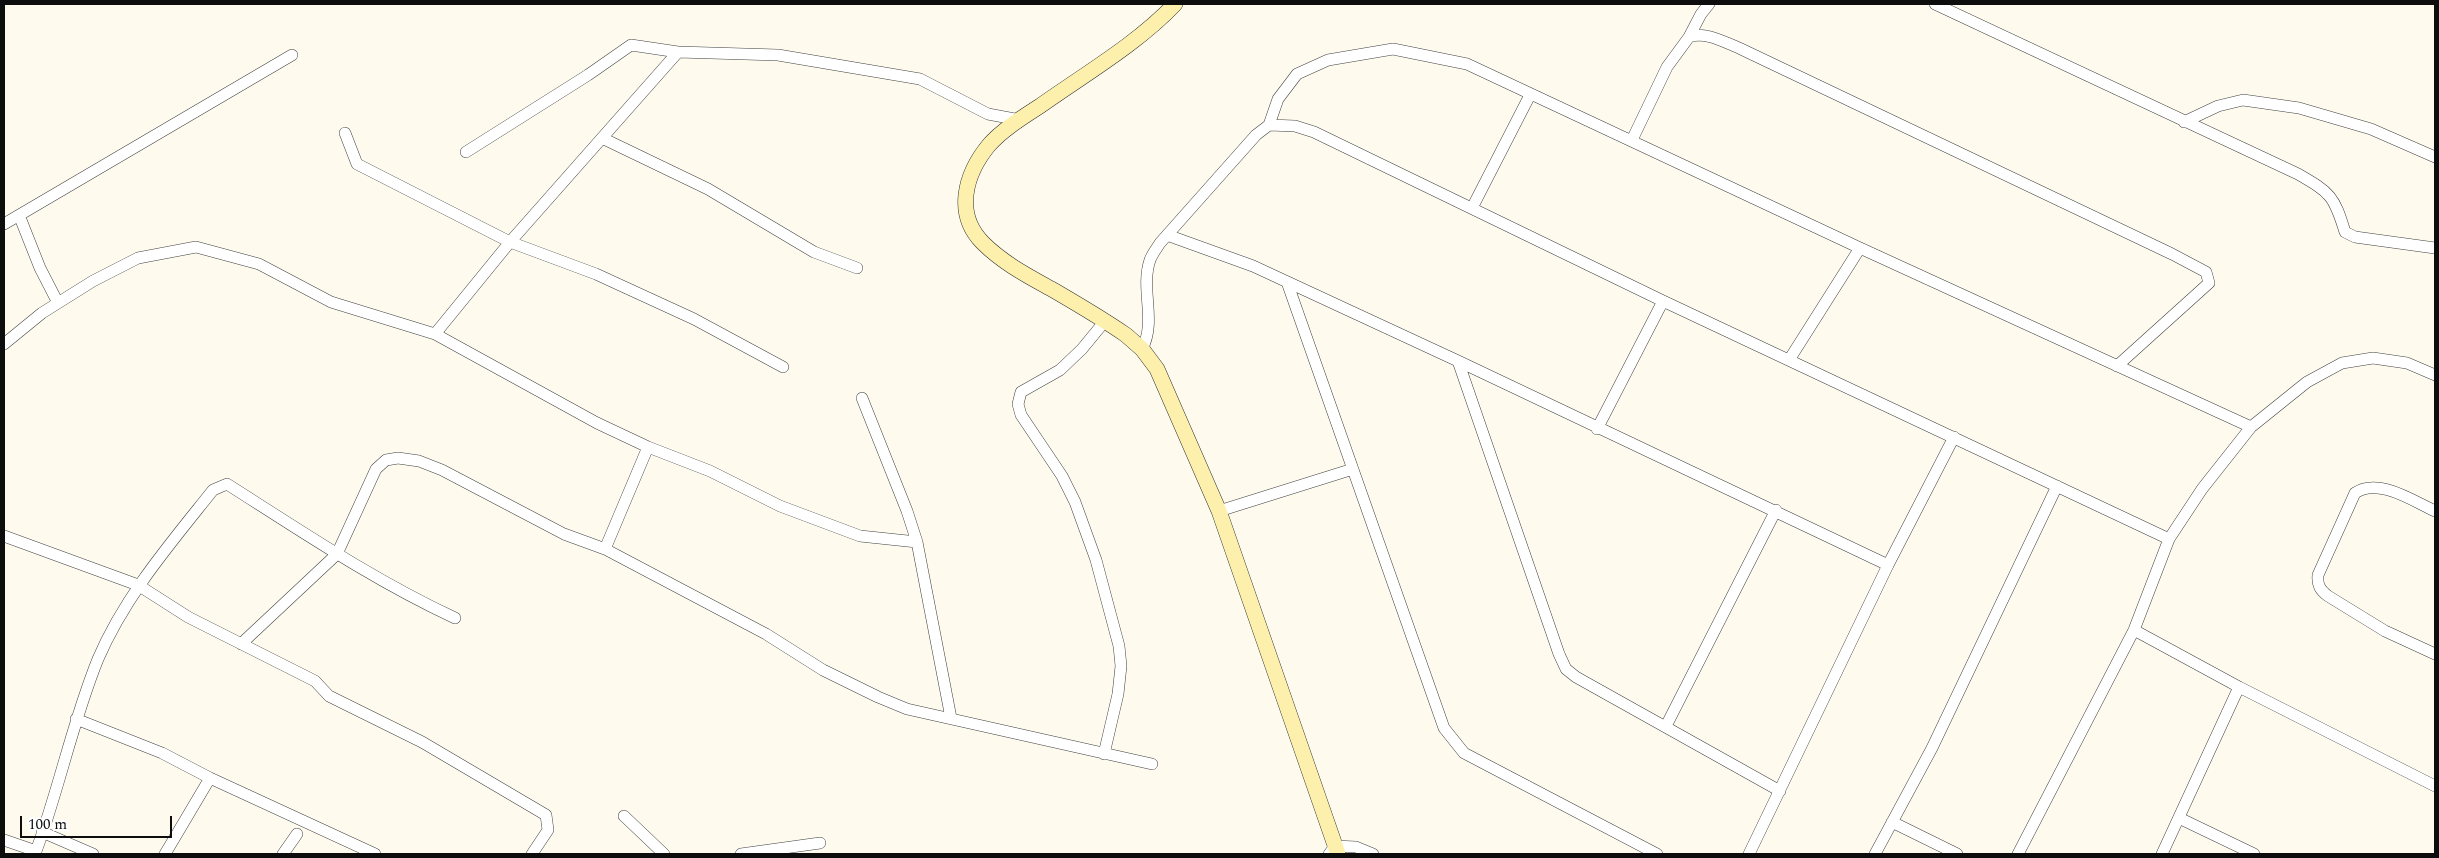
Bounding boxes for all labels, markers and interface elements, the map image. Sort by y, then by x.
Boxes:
scale bar [22,806,175,838]
text: 100 m [28,813,67,836]

